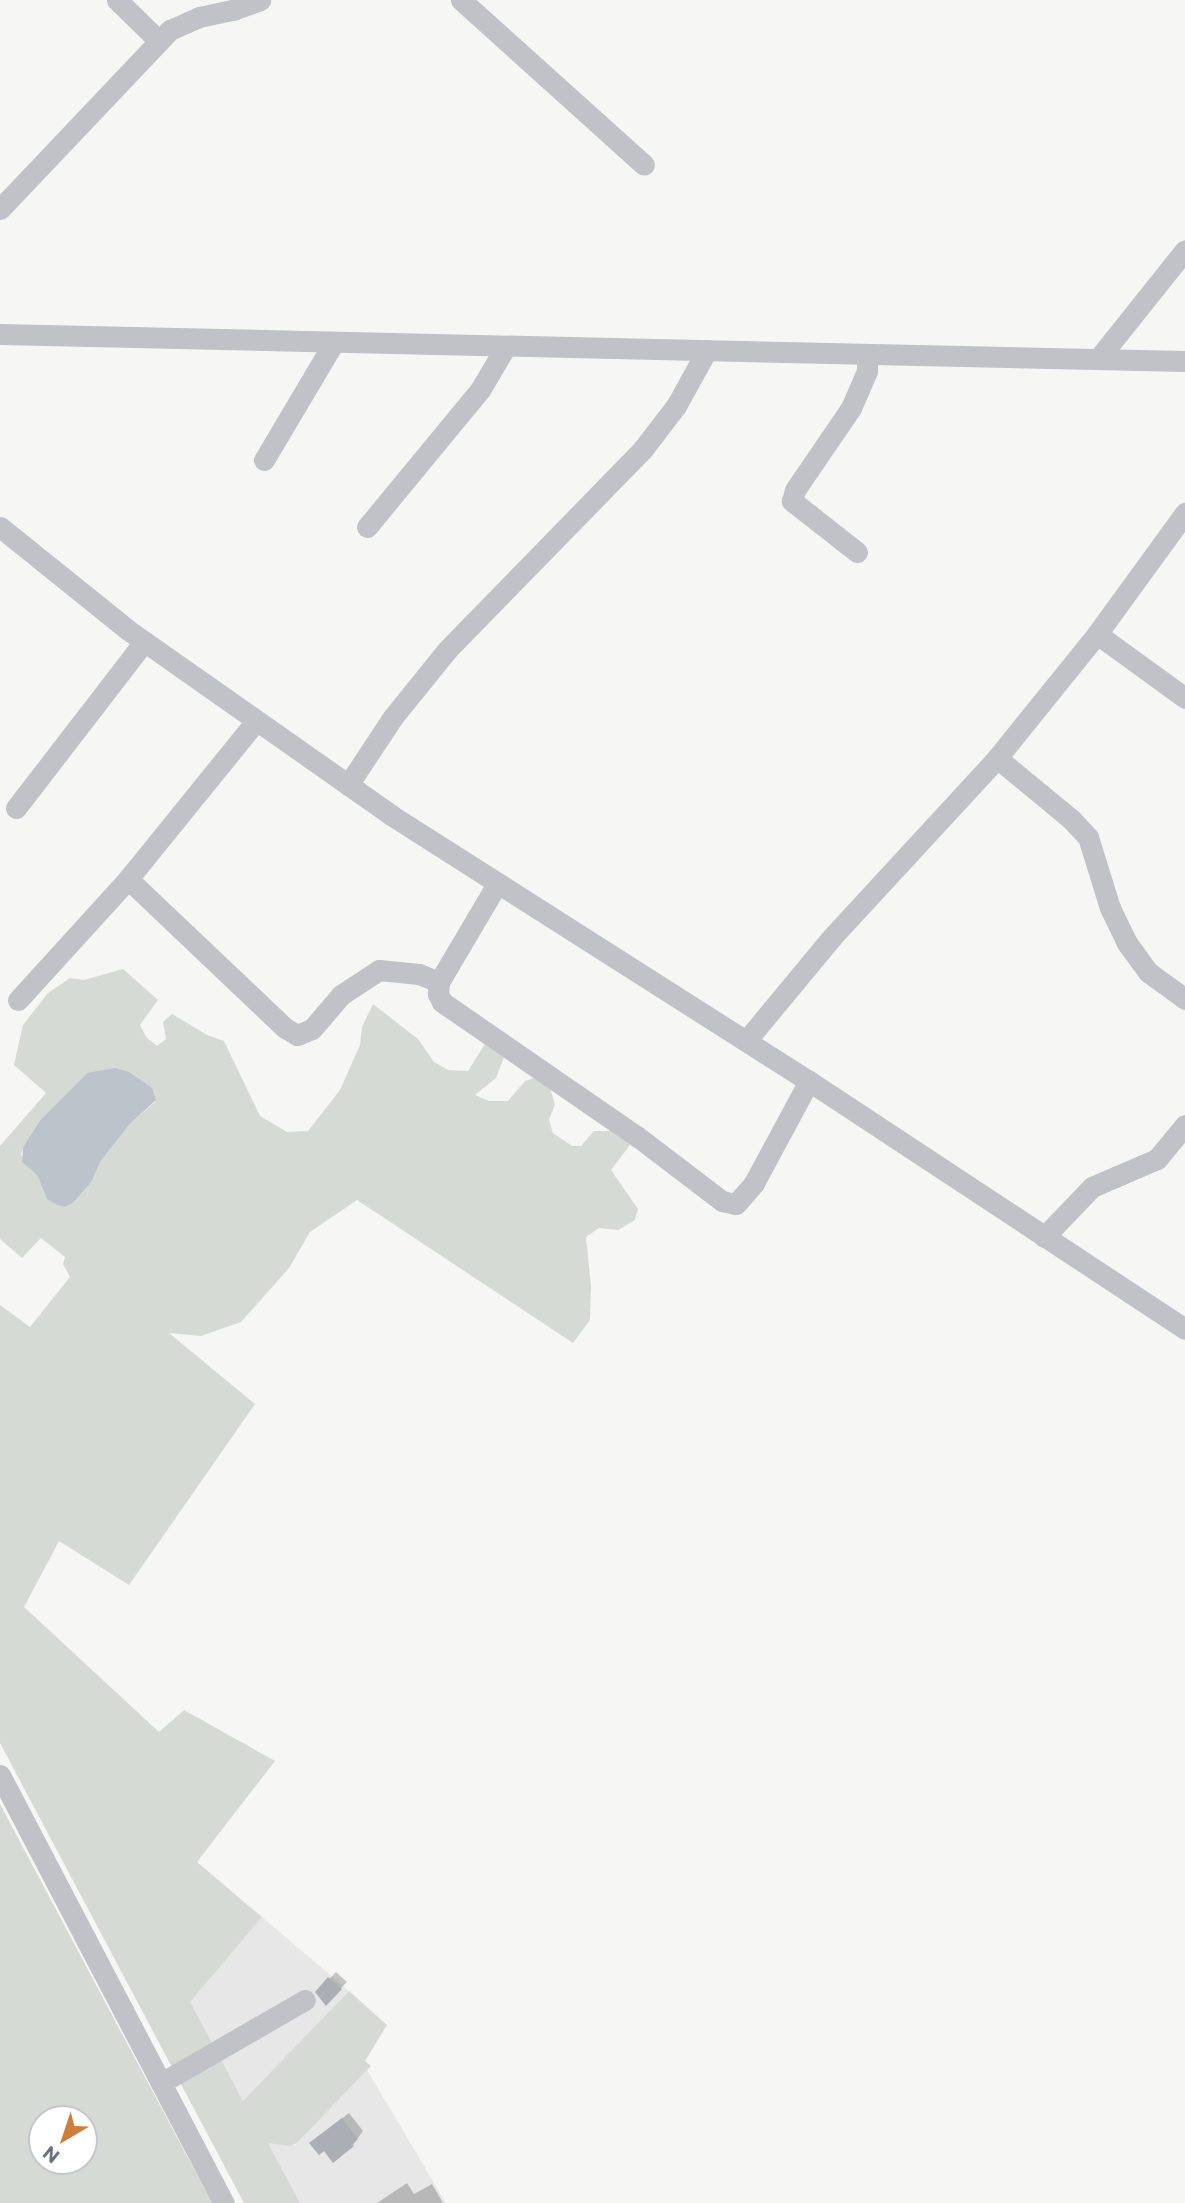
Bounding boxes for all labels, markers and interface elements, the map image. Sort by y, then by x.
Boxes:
north arrow [28,2105,98,2175]
text: N [38,2142,64,2169]

